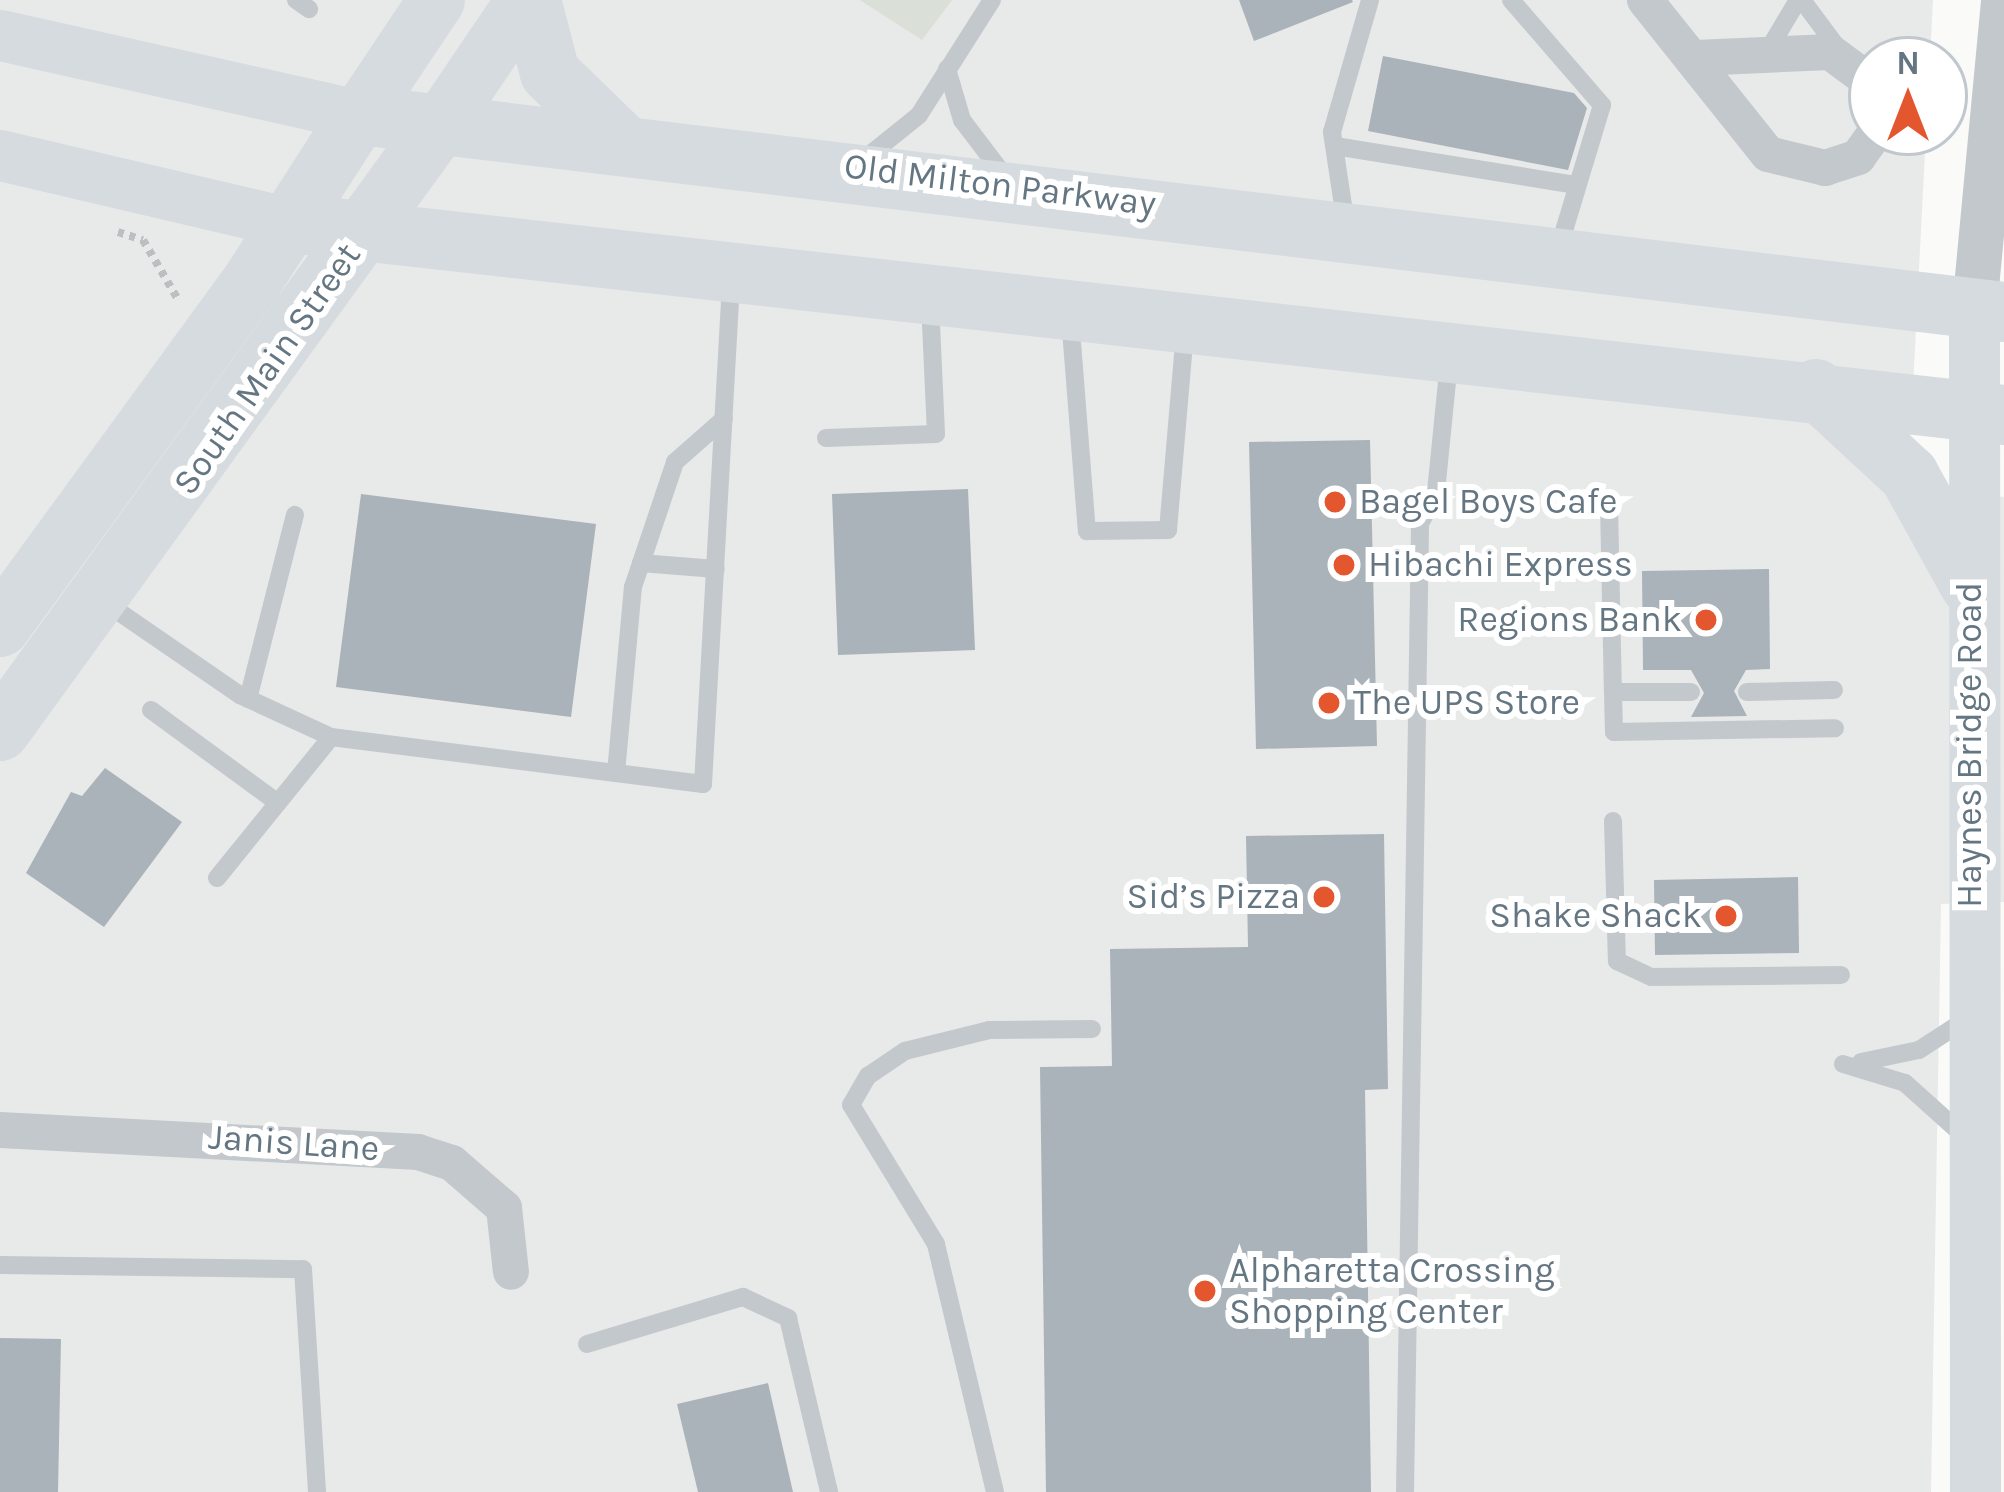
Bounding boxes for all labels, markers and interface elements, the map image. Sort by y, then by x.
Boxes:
north arrow [1848,36,1968,156]
text: N [1896,44,1920,82]
street label: Old Milton Parkway [842,144,1158,226]
street label: South Main Street [164,235,370,503]
place label: Bagel Boys Cafe [1359,480,1618,524]
marker: Bagel Boys Cafe [1322,489,1348,515]
place label: Hibachi Express [1368,543,1633,587]
marker: Hibachi Express [1331,552,1357,578]
street label: Haynes Bridge Road [1948,582,1992,908]
place label: Regions Bank [1457,598,1682,642]
marker: Regions Bank [1693,607,1719,633]
place label: The UPS Store [1353,681,1580,725]
marker: The UPS Store [1316,690,1342,716]
place label: Sid’s Pizza [1126,875,1300,919]
marker: Sid’s Pizza [1311,884,1337,910]
place label: Shake Shack [1489,894,1702,938]
marker: Shake Shack [1713,903,1739,929]
street label: Janis Lane [207,1115,381,1171]
place label: Alpharetta Crossing Shopping Center [1229,1248,1555,1333]
marker: Alpharetta Crossing Shopping Center [1192,1278,1218,1304]

